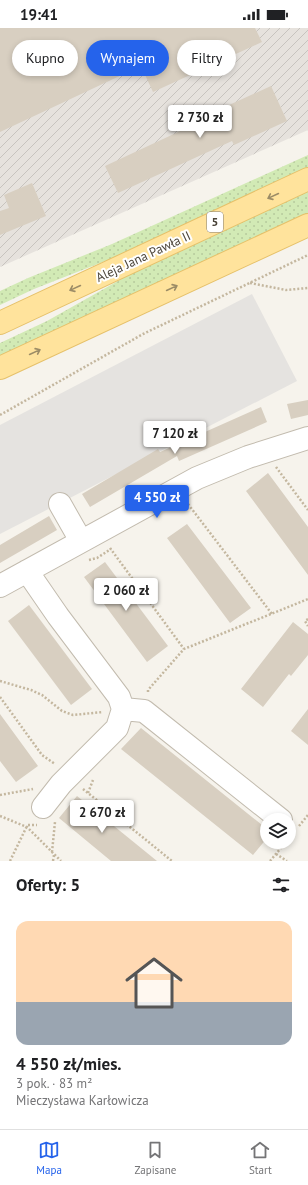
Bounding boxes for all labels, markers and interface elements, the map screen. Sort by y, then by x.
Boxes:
text: 19:41 [20,5,58,24]
chip: Kupno [12,40,78,76]
chip: Wynajem [86,40,169,76]
chip: Filtry [177,40,236,76]
pin: 2 730 zł [159,105,241,139]
text: 2 730 zł [177,109,223,126]
one-way arrow [267,193,279,200]
road number: 5 [207,212,223,232]
street label: Aleja Jana Pawła II [93,227,193,286]
one-way arrow [165,284,177,291]
one-way arrow [69,285,81,292]
one-way arrow [29,348,41,355]
pin: 7 120 zł [134,421,216,455]
text: 7 120 zł [152,425,198,442]
pin: 4 550 zł [116,485,198,519]
text: 4 550 zł [134,489,180,506]
pin: 2 060 zł [85,578,167,612]
text: 2 060 zł [103,582,149,599]
pin: 2 670 zł [61,800,143,834]
text: 2 670 zł [79,804,125,821]
map controls [260,813,296,849]
button: layers [260,813,296,849]
text: Oferty: 5 [16,874,80,896]
icon: filters [270,874,292,896]
icon: home [118,947,190,1019]
text: 4 550 zł/mies. [16,1053,122,1075]
text: 3 pok. · 83 m² [16,1075,92,1092]
text: Mieczysława Karłowicza [16,1092,149,1109]
tab: Mapa [36,1139,62,1177]
tab: Zapisane [134,1139,176,1177]
tab: Start [249,1139,272,1177]

